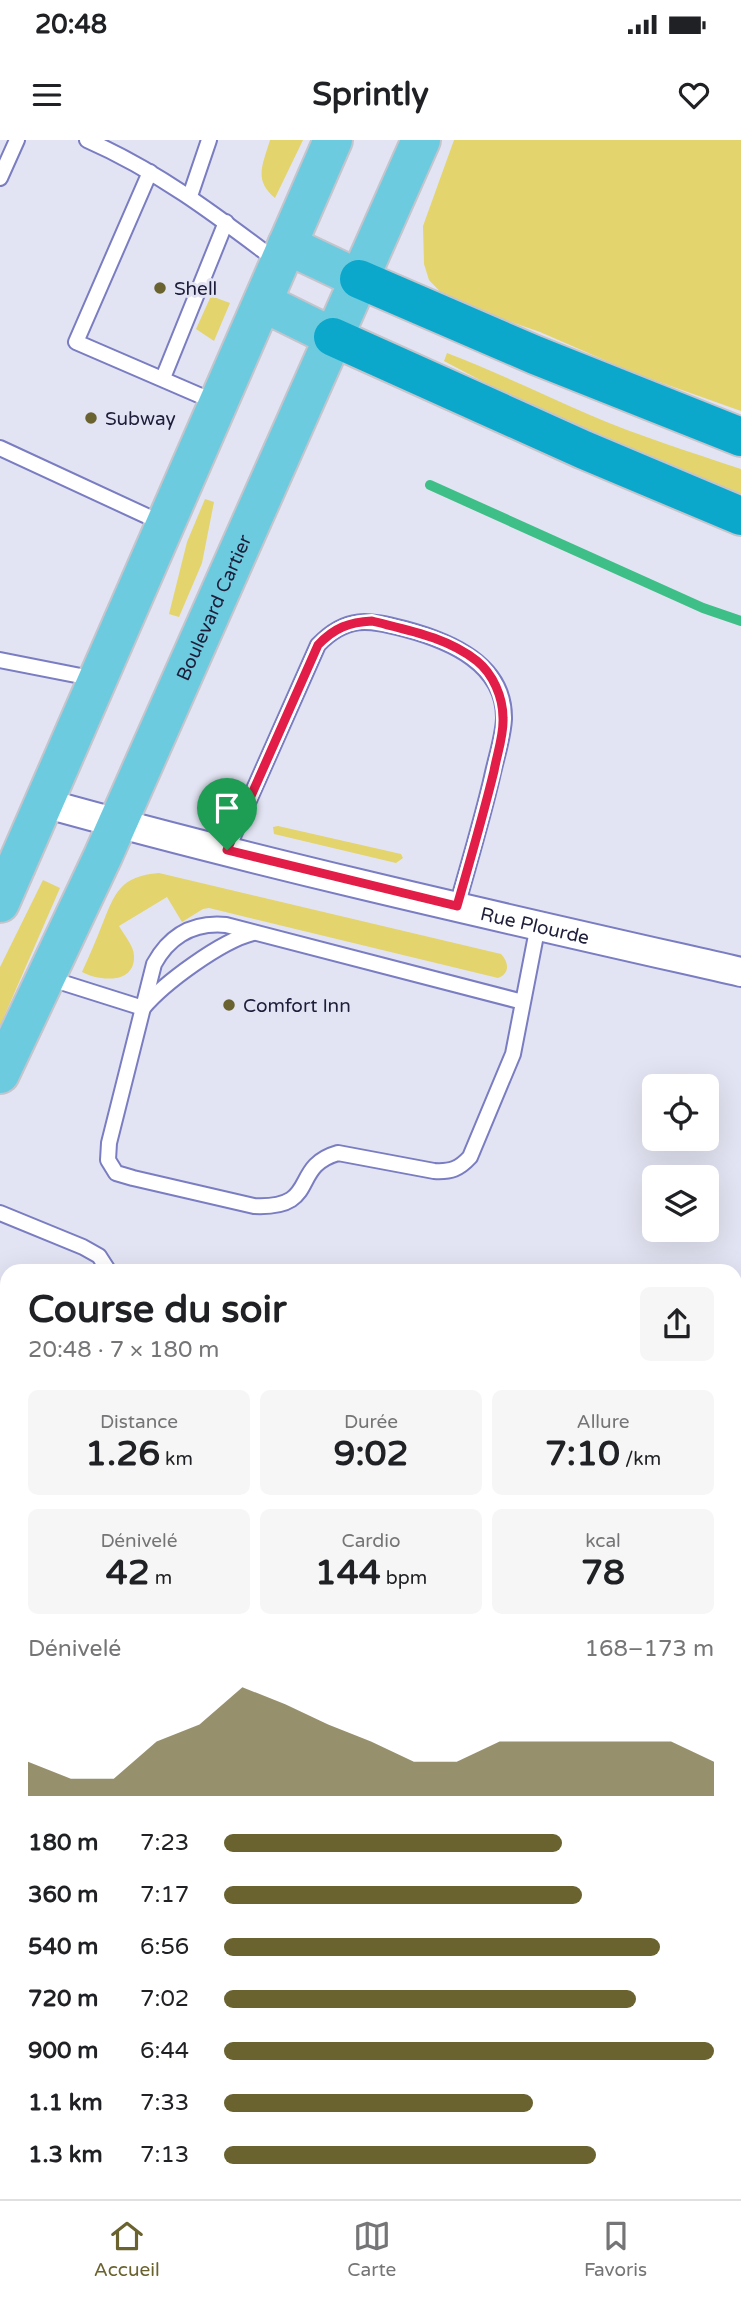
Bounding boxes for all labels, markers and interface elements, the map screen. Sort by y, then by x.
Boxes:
text: 20:48 [35,9,107,40]
icon: menu [28,76,66,114]
text: Sprintly [312,76,429,114]
icon: heart [675,76,713,114]
place label: Shell [174,278,217,300]
marker: Shell [152,280,168,296]
place label: Subway [105,408,176,430]
marker: Subway [83,410,99,426]
street label: Boulevard Cartier [172,531,257,684]
pin [197,778,257,850]
icon: arrive [208,789,246,827]
street label: Rue Plourde [478,903,591,949]
place label: Comfort Inn [243,995,351,1017]
marker: Comfort Inn [221,997,237,1013]
map controls [642,1074,719,1242]
button: locate [642,1074,719,1151]
button: layers [642,1165,719,1242]
text: Course du soir [28,1287,287,1333]
button: share [640,1287,714,1361]
text: 20:48 · 7 × 180 m [28,1336,219,1364]
text: Distance [100,1411,178,1433]
text: Durée [344,1411,398,1433]
text: Allure [577,1411,629,1433]
text: 1.26 [85,1433,160,1475]
text: 9:02 [333,1433,409,1475]
text: 7:10 [545,1433,620,1475]
text: km [160,1448,193,1470]
text: /km [620,1448,661,1470]
text: Dénivelé [100,1530,178,1552]
text: Cardio [341,1530,401,1552]
text: kcal [585,1530,621,1552]
text: 42 [106,1552,150,1594]
text: 144 [315,1552,381,1594]
text: 78 [581,1552,625,1594]
text: m [150,1567,172,1589]
text: bpm [381,1567,427,1589]
text: Dénivelé [28,1635,121,1663]
text: 168–173 m [585,1635,714,1663]
text: 180 m [28,1829,98,1857]
text: 7:23 [140,1829,189,1857]
text: 360 m [28,1881,98,1909]
text: 7:17 [140,1881,189,1909]
text: 540 m [28,1933,98,1961]
text: 6:56 [140,1933,189,1961]
text: 720 m [28,1985,98,2013]
text: 7:02 [140,1985,189,2013]
text: 900 m [28,2037,98,2065]
text: 6:44 [140,2037,189,2065]
text: 1.1 km [28,2089,103,2117]
text: 7:33 [140,2089,189,2117]
text: 1.3 km [28,2141,103,2169]
text: 7:13 [140,2141,189,2169]
tab: Accueil [94,2217,160,2281]
tab: Carte [347,2217,396,2281]
tab: Favoris [584,2217,647,2281]

